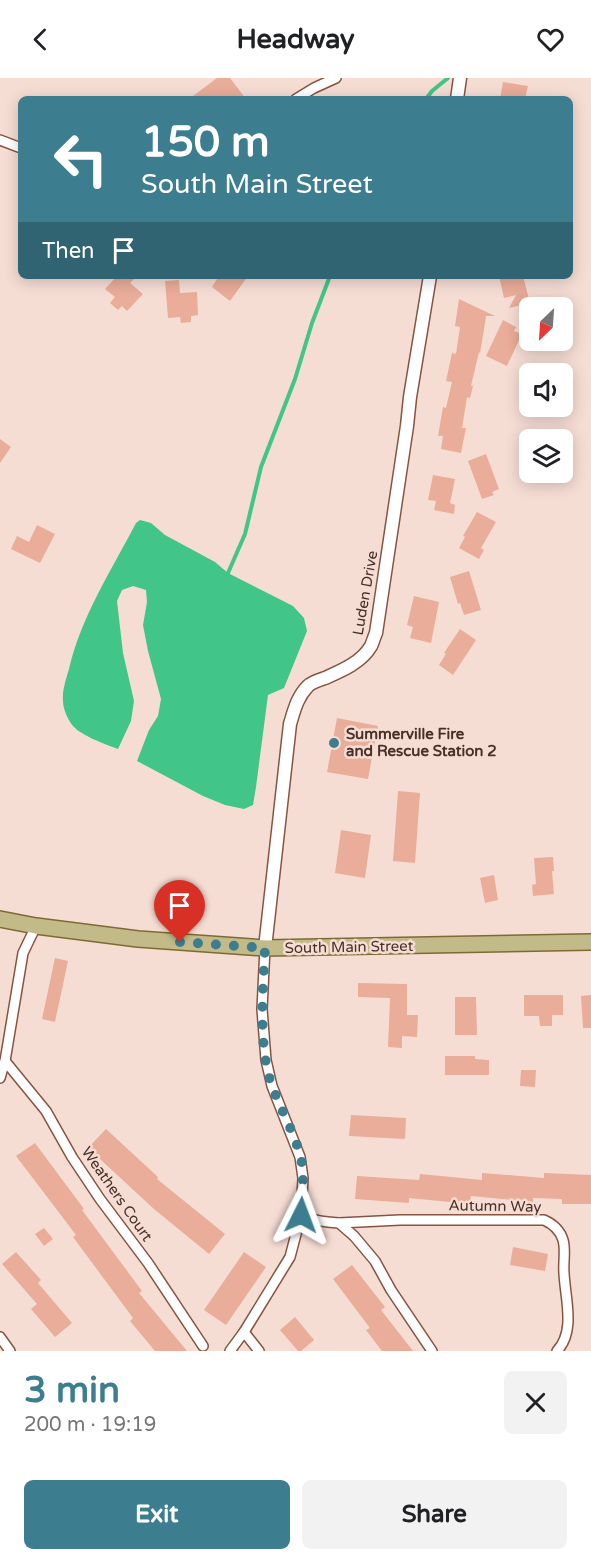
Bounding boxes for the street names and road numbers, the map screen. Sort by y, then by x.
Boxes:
street label: Luden Drive [349,549,381,637]
street label: South Main Street [284,937,414,957]
street label: Weathers Court [78,1143,156,1245]
street label: Autumn Way [448,1196,542,1216]

